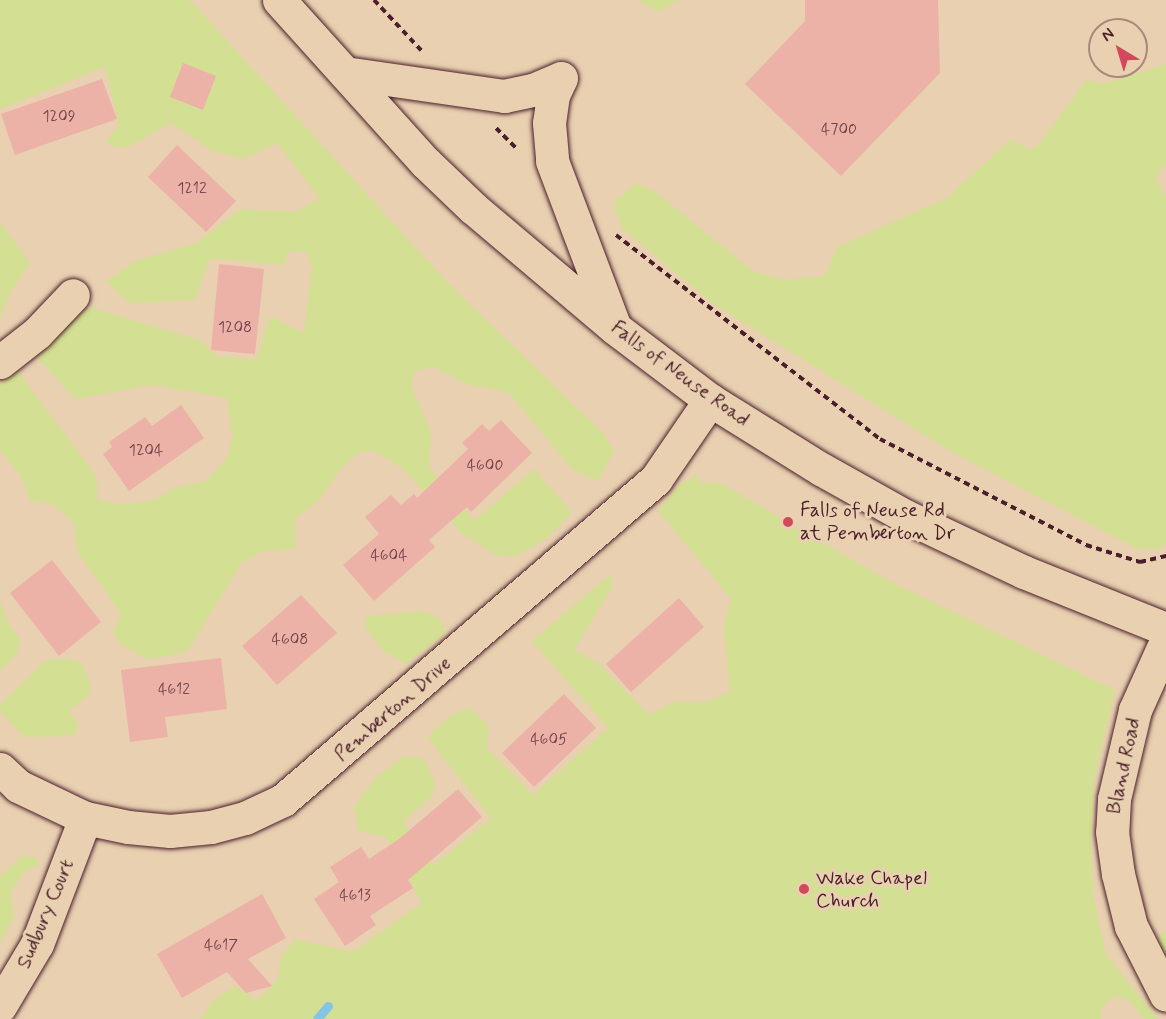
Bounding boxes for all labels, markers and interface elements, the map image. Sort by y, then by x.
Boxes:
north arrow [1088,18,1148,78]
text: N [1097,23,1119,47]
house number: 1209 [42,107,76,127]
house number: 4700 [821,120,857,140]
house number: 1212 [177,179,207,199]
street label: Falls of Neuse Road [608,317,752,431]
house number: 1208 [218,318,252,338]
house number: 1204 [129,441,163,461]
house number: 4600 [467,456,503,476]
place label: Falls of Neuse Rd at Pemberton Dr [800,498,952,545]
marker: Falls of Neuse Rd at Pemberton Dr [781,515,795,529]
house number: 4604 [370,546,408,566]
house number: 4608 [272,630,308,650]
street label: Pemberton Drive [330,652,456,766]
house number: 4612 [158,680,190,700]
street label: Bland Road [1102,716,1146,816]
house number: 4605 [530,730,568,750]
street label: Sudbury Court [11,854,81,974]
place label: Wake Chapel Church [816,866,927,913]
marker: Wake Chapel Church [797,882,811,896]
house number: 4613 [339,886,371,906]
house number: 4617 [204,936,238,956]

